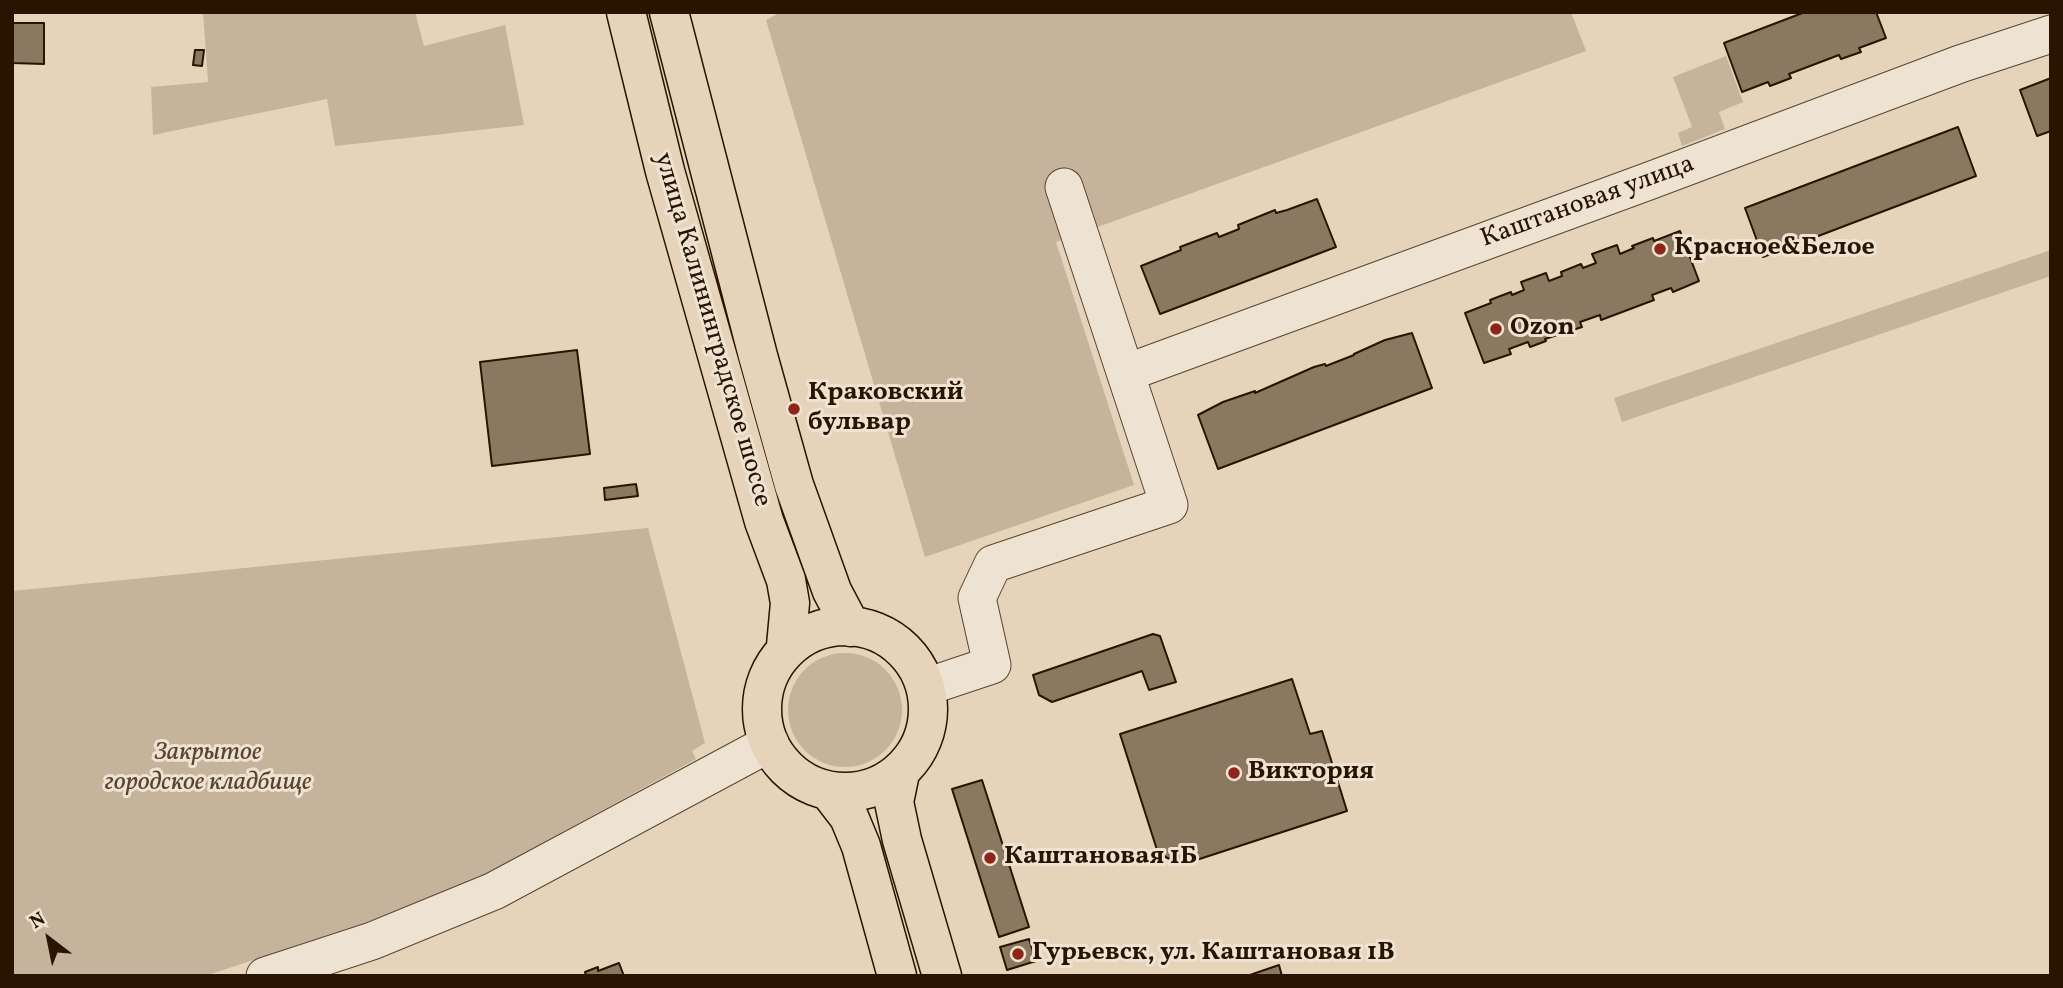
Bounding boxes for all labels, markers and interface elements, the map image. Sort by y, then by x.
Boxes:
street label: улица Калининградское шоссе [645,149,777,511]
street label: Каштановая улица [1477,150,1699,256]
place label: Красное&Белое [1674,233,1875,265]
marker: Красное&Белое [1652,241,1668,257]
place label: Ozon [1510,313,1575,345]
marker: Ozon [1488,321,1504,337]
place label: Краковский бульвар [808,378,964,440]
marker: Краковский бульвар [786,401,802,417]
park label: Закрытое городское кладбище [104,738,312,800]
place label: Виктория [1248,757,1374,789]
marker: Виктория [1226,765,1242,781]
place label: Каштановая 1Б [1004,842,1197,874]
marker: Каштановая 1Б [982,850,998,866]
north arrow [14,904,84,974]
text: N [25,907,51,936]
place label: Гурьевск, ул. Каштановая 1В [1032,938,1395,970]
marker: Гурьевск, ул. Каштановая 1В [1010,946,1026,962]

